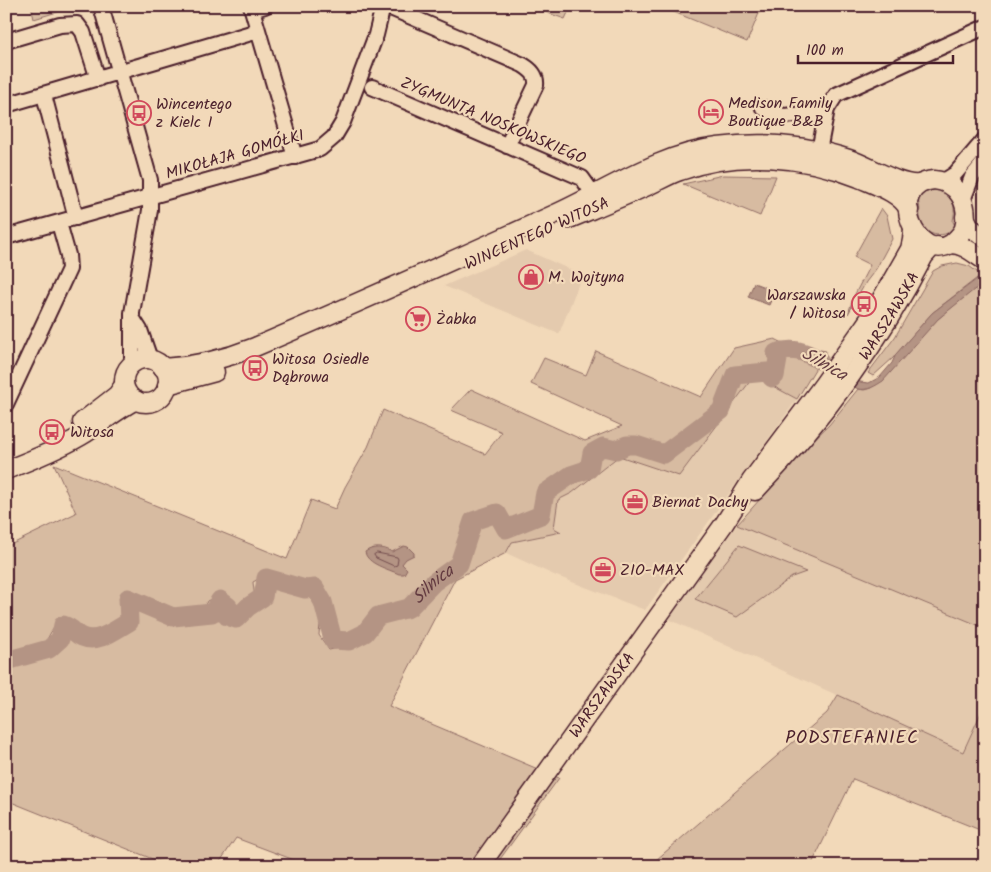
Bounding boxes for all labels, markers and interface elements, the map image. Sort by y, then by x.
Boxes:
scale bar [798,32,954,64]
text: 100 m [806,39,844,63]
street label: ZYGMUNTA NOSKOWSKIEGO [396,71,590,172]
place label: Medison Family Boutique B&B [728,91,833,134]
place label: Wincentego z Kielc I [156,92,232,135]
hotel icon: Medison Family Boutique B&B [698,99,724,125]
bus stop icon: Wincentego z Kielc I [126,100,152,126]
street label: MIKOŁAJA GOMÓŁKI [163,123,307,187]
street label: WINCENTEGO WITOSA [461,191,614,277]
shop icon: M. Wojtyna [518,264,544,290]
place label: M. Wojtyna [548,265,624,290]
street label: WARSZAWSKA [853,267,926,366]
place label: Warszawska / Witosa [767,283,846,326]
bus stop icon: Warszawska / Witosa [851,291,877,317]
supermarket icon: Żabka [405,306,431,332]
place label: Żabka [436,307,477,332]
water label: Silnica [796,340,854,390]
place label: Witosa Osiedle Dąbrowa [272,347,369,390]
bus stop icon: Witosa Osiedle Dąbrowa [242,355,268,381]
bus stop icon: Witosa [39,419,65,445]
place label: Witosa [70,420,114,445]
office icon: Biernat Dachy [622,489,648,515]
place label: Biernat Dachy [652,490,749,515]
water label: Silnica [405,556,462,611]
office icon: ZIO-MAX [590,557,616,583]
place label: ZIO-MAX [620,558,685,583]
street label: WARSZAWSKA [563,647,641,743]
district label: PODSTEFANIEC [785,724,919,753]

